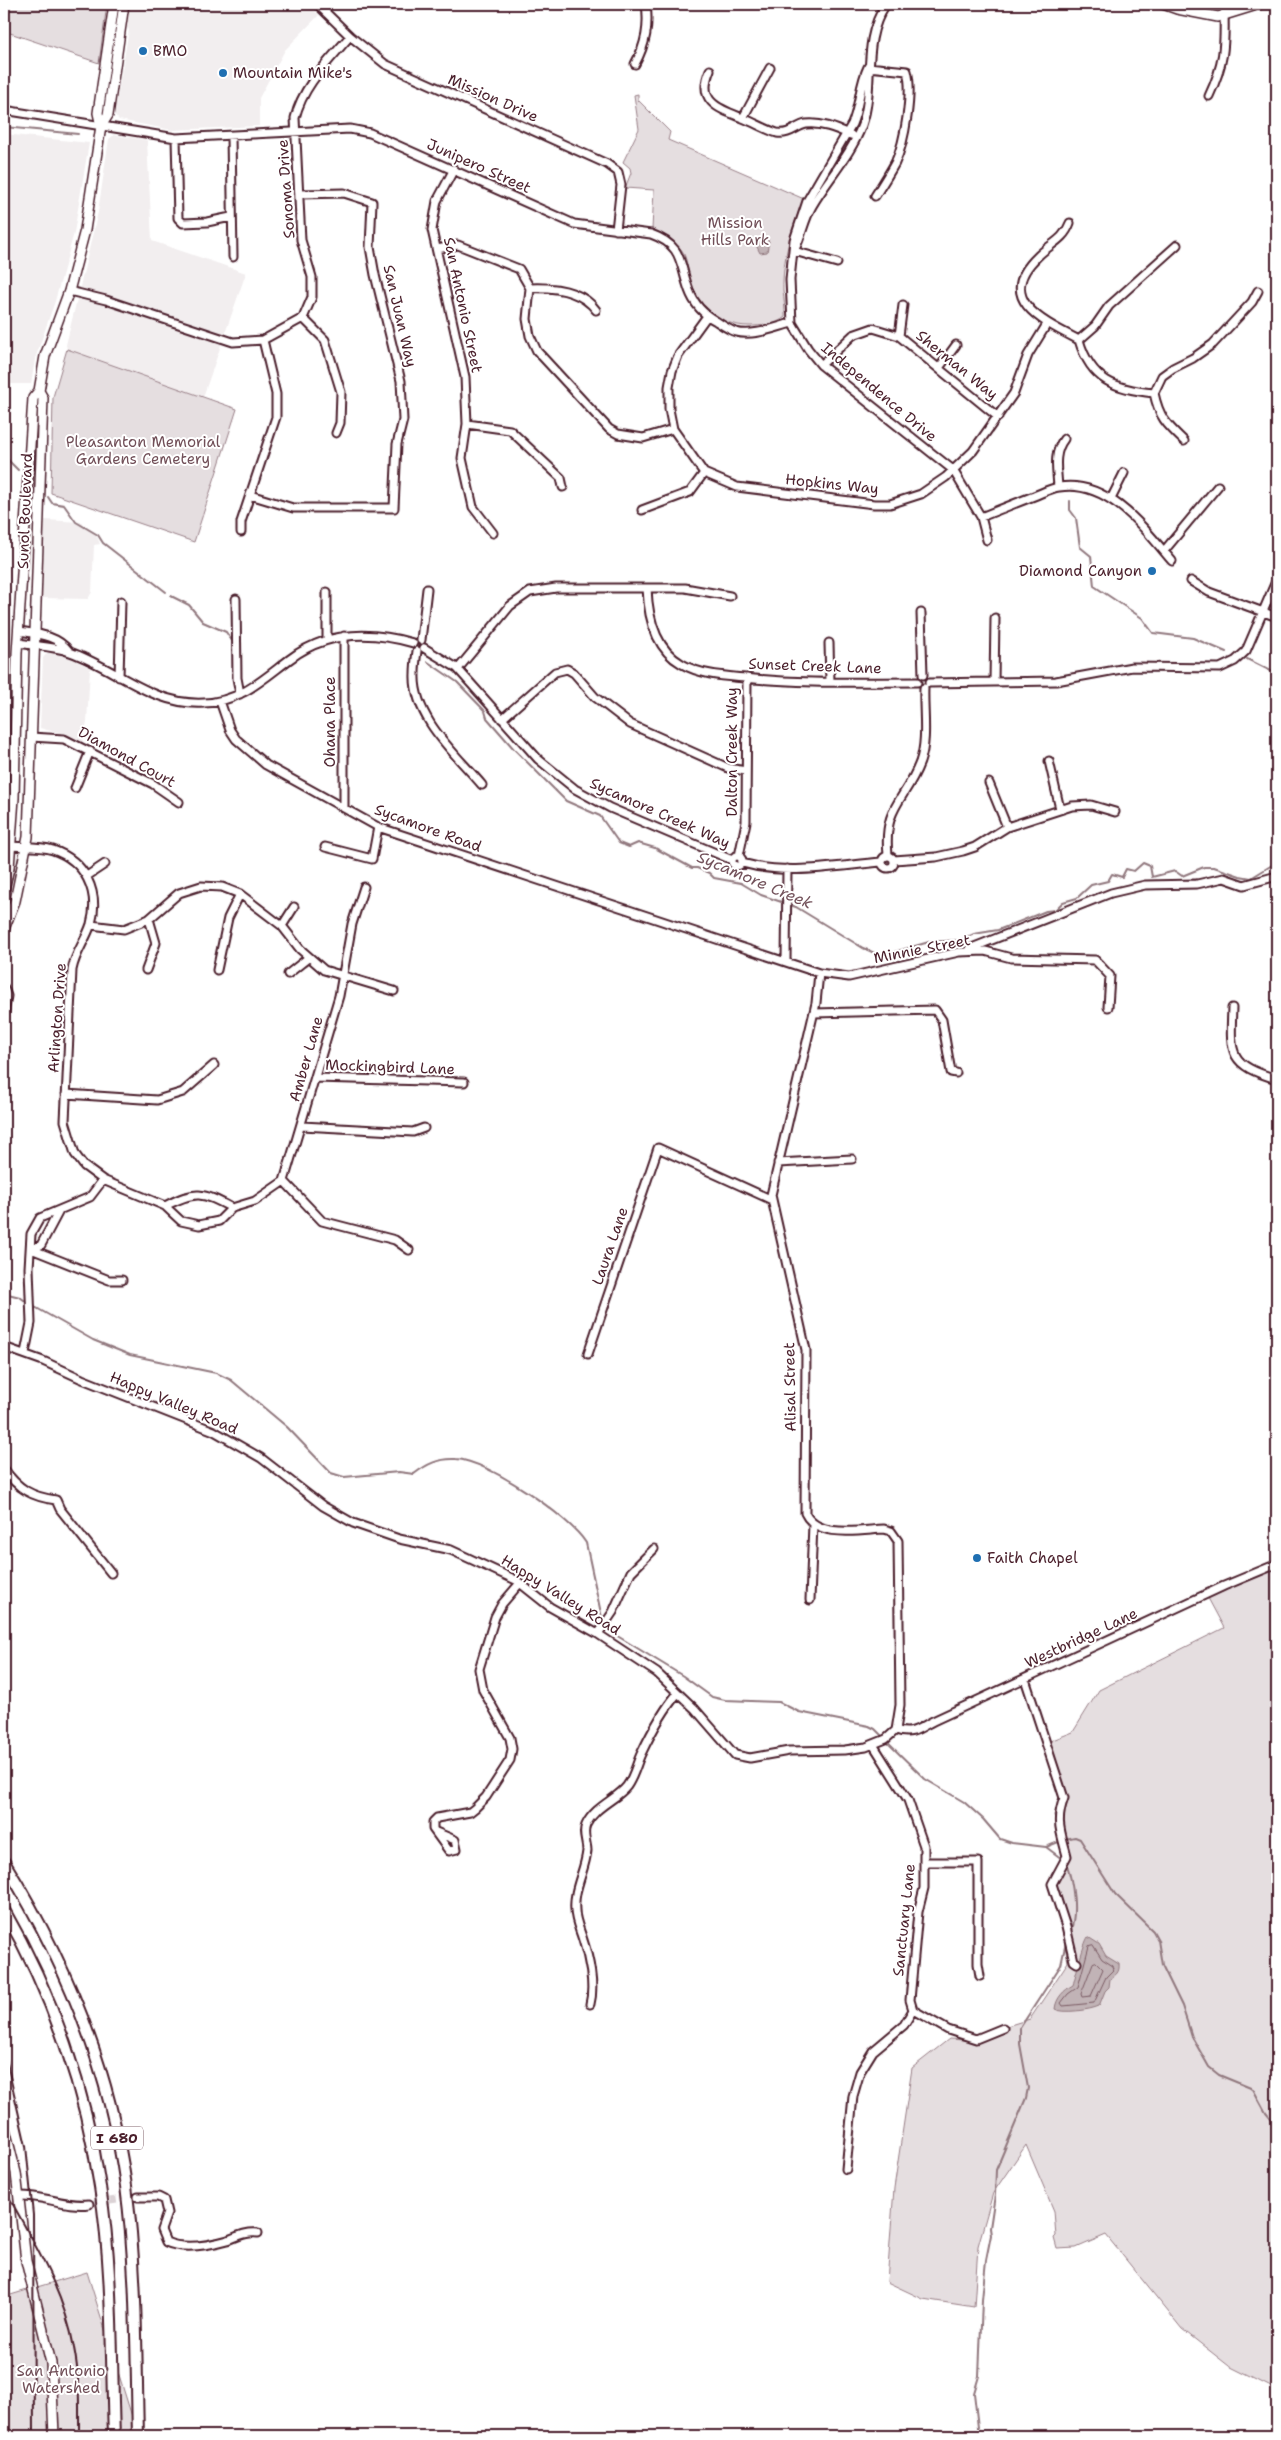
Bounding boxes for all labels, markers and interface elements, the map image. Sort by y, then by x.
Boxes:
place label: BMO [153,41,187,61]
marker: BMO [137,45,149,57]
place label: Mountain Mike's [233,63,352,83]
marker: Mountain Mike's [217,67,229,79]
street label: Mission Drive [445,69,541,127]
street label: Junipero Street [424,134,534,198]
street label: Sonoma Drive [273,139,299,239]
park label: Mission Hills Park [701,213,769,250]
street label: San Antonio Street [439,235,487,375]
street label: San Juan Way [379,263,421,369]
street label: Sherman Way [912,326,1002,404]
street label: Independence Drive [817,338,941,446]
park label: Pleasanton Memorial Gardens Cemetery [66,432,221,469]
street label: Sunol Boulevard [13,452,37,570]
street label: Hopkins Way [784,469,880,499]
place label: Diamond Canyon [1019,561,1142,581]
marker: Diamond Canyon [1146,565,1158,577]
street label: Sunset Creek Lane [748,654,882,678]
street label: Ohana Place [320,676,340,768]
street label: Dalton Creek Way [722,687,742,817]
street label: Diamond Court [75,722,179,792]
street label: Sycamore Creek Way [587,773,733,853]
street label: Sycamore Road [372,799,485,857]
water label: Sycamore Creek [694,846,816,914]
street label: Minnie Street [872,930,972,968]
street label: Arlington Drive [43,962,71,1074]
street label: Amber Lane [284,1014,328,1104]
street label: Mockingbird Lane [325,1055,455,1079]
street label: Laura Lane [587,1204,633,1288]
street label: Alisal Street [779,1342,801,1432]
street label: Happy Valley Road [107,1367,242,1439]
place label: Faith Chapel [987,1548,1078,1568]
street label: Happy Valley Road [497,1550,625,1640]
marker: Faith Chapel [971,1552,983,1564]
street label: Westbridge Lane [1021,1603,1141,1673]
street label: Sanctuary Lane [888,1863,920,1977]
road number: I 680 [91,2126,143,2150]
park label: San Antonio Watershed [17,2361,105,2398]

